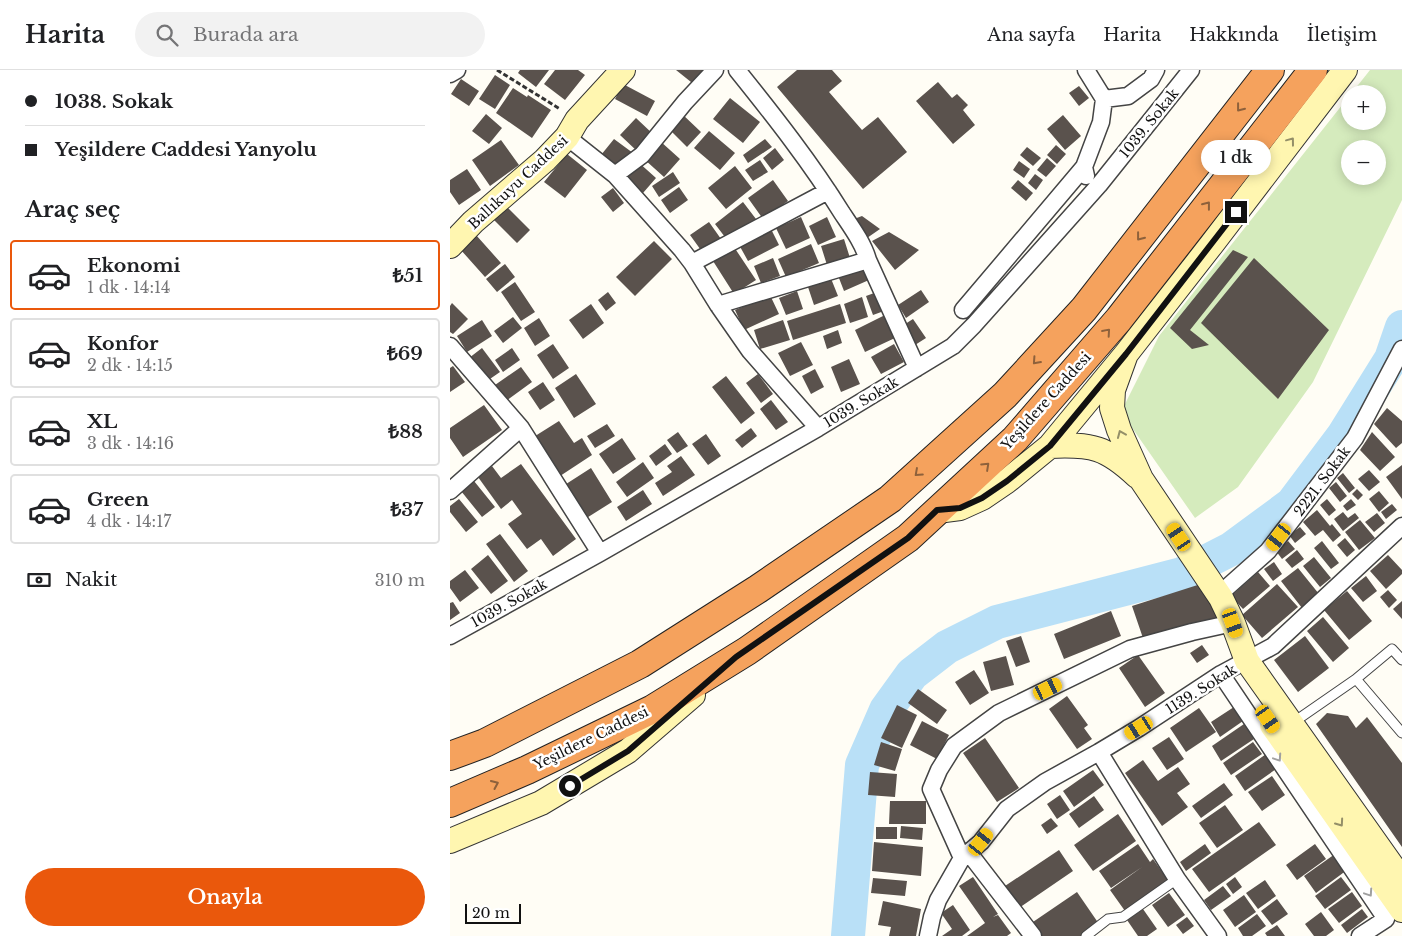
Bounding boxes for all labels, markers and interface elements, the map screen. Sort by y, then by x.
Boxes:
search box [135,12,485,57]
text: Harita [25,20,105,49]
icon: search [153,21,181,49]
text: Burada ara [193,23,299,46]
text: Ana sayfa [987,24,1075,46]
text: Harita [1103,24,1161,46]
text: Hakkında [1189,24,1279,46]
text: İletişim [1307,24,1377,46]
street label: 1039. Sokak [1115,84,1183,161]
map controls [1341,85,1386,185]
button: + [1341,85,1386,130]
text: 1038. Sokak [55,90,173,113]
one-way arrow [1236,103,1245,112]
street label: Ballıkuyu Caddesi [464,131,572,233]
one-way arrow [1285,137,1294,147]
text: Yeşildere Caddesi Yanyolu [55,138,317,161]
callout: 1 dk [1201,140,1271,174]
button: − [1341,140,1386,185]
text: 1 dk [1220,147,1252,167]
text: Araç seç [25,196,120,223]
route end [1225,201,1247,223]
one-way arrow [1202,202,1210,211]
one-way arrow [1137,231,1145,240]
icon: car [27,253,72,298]
text: Ekonomi [87,254,180,277]
text: ₺51 [393,264,423,287]
text: 1 dk · 14:14 [87,277,170,297]
one-way arrow [1101,329,1110,338]
icon: car [27,331,72,376]
text: Konfor [87,332,159,355]
text: ₺69 [387,342,423,365]
street label: Yeşildere Caddesi [997,348,1095,454]
text: 2 dk · 14:15 [87,355,173,375]
one-way arrow [1033,356,1042,365]
street label: 1039. Sokak [820,372,902,431]
icon: car [27,409,72,454]
text: XL [87,410,117,433]
text: ₺88 [388,420,423,443]
one-way arrow [1116,430,1127,439]
text: 3 dk · 14:16 [87,433,174,453]
street label: 2221. Sokak [1290,442,1354,520]
one-way arrow [981,463,990,472]
one-way arrow [915,468,924,477]
icon: car [27,487,72,532]
text: Green [87,488,149,511]
text: ₺37 [390,498,423,521]
text: 4 dk · 14:17 [87,511,171,531]
car [1164,520,1193,554]
car [1263,521,1294,553]
icon: cash [25,566,53,594]
text: Nakit [65,568,117,591]
text: 310 m [375,570,425,590]
street label: 1039. Sokak [468,574,551,631]
car [1220,606,1245,640]
street label: 1139. Sokak [1162,660,1240,718]
car [1031,676,1064,702]
street label: Yeşildere Caddesi [530,702,652,774]
car [1253,702,1282,736]
car [1122,714,1155,742]
one-way arrow [1272,752,1281,762]
route start [559,775,581,797]
one-way arrow [490,779,499,790]
one-way arrow [1334,817,1343,826]
car [965,826,996,858]
button: Onayla [25,868,425,926]
one-way arrow [1362,888,1372,897]
scale bar [465,901,521,924]
text: 20 m [472,904,510,922]

